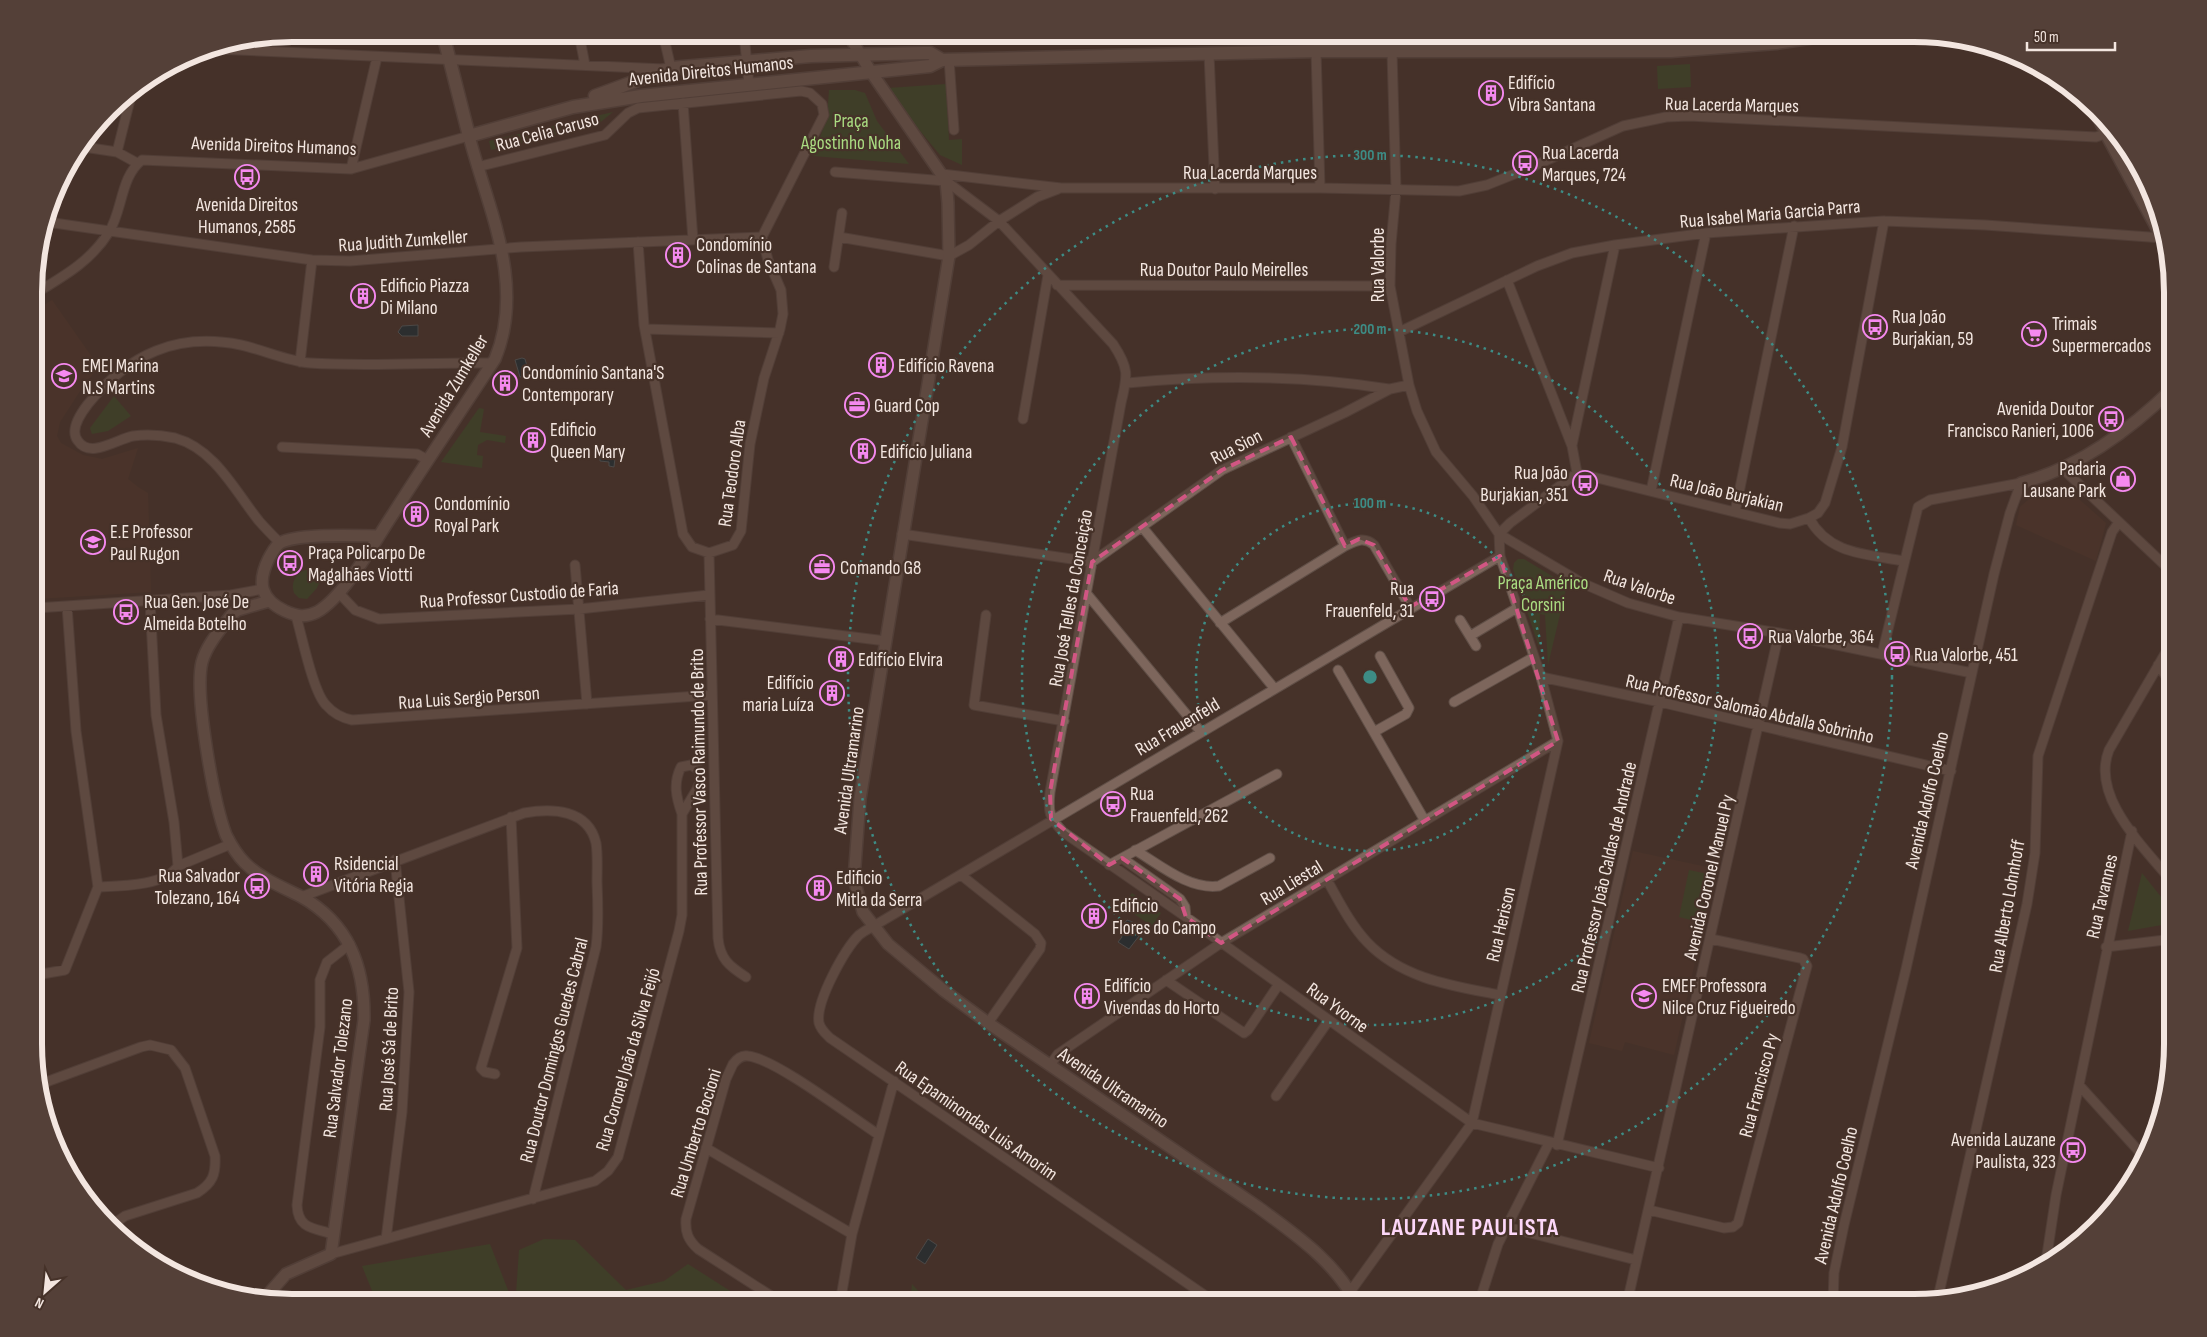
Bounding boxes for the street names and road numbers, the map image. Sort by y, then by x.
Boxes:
street label: Avenida Direitos Humanos [627,51,795,92]
street label: Rua Lacerda Marques [1665,93,1799,118]
street label: Rua Celia Caruso [493,108,601,157]
street label: Avenida Direitos Humanos [190,132,357,161]
street label: Rua Lacerda Marques [1183,162,1317,185]
street label: Rua Isabel Maria Garcia Parra [1679,195,1861,234]
street label: Rua Judith Zumkeller [338,225,469,257]
street label: Rua Valorbe [1367,228,1390,302]
street label: Rua Doutor Paulo Meirelles [1140,259,1308,282]
street label: Avenida Zumkeller [414,330,494,442]
street label: Rua Teodoro Alba [714,418,751,528]
street label: Rua Sion [1207,425,1266,470]
street label: Rua João Burjakian [1668,469,1786,518]
street label: Rua José Telles da Conceição [1045,508,1098,689]
street label: Rua Valorbe [1600,564,1679,610]
street label: Rua Professor Custodio de Faria [419,577,619,614]
street label: Rua Professor Vasco Raimundo de Brito [686,648,713,896]
street label: Rua Professor Salomão Abdalla Sobrinho [1623,670,1876,749]
street label: Rua Luis Sergio Person [398,682,541,715]
street label: Rua Frauenfeld [1131,693,1224,762]
street label: Avenida Ultramarino [829,705,870,836]
street label: Avenida Adolfo Coelho [1900,730,1954,872]
street label: Rua Professor João Caldas de Andrade [1567,760,1642,995]
street label: Avenida Coronel Manuel Py [1679,792,1740,963]
street label: Rua Alberto Lohnhoff [1984,838,2031,975]
street label: Rua Tavannes [2082,852,2123,941]
street label: Rua Liestal [1256,856,1327,911]
street label: Rua Herison [1482,885,1521,964]
street label: Rua Doutor Domingos Guedes Cabral [515,935,594,1165]
street label: Rua Coronel João da Silva Feijó [591,965,666,1154]
street label: Rua Yvorne [1302,978,1373,1038]
street label: Rua José Sá de Brito [375,986,404,1112]
street label: Rua Salvador Tolezano [319,997,358,1139]
street label: Rua Francisco Py [1735,1030,1785,1140]
street label: Avenida Ultramarino [1053,1042,1173,1134]
street label: Rua Epaminondas Luis Amorim [890,1056,1062,1186]
street label: Rua Umberto Bocioni [666,1066,727,1201]
street label: Avenida Adolfo Coelho [1809,1125,1863,1267]

